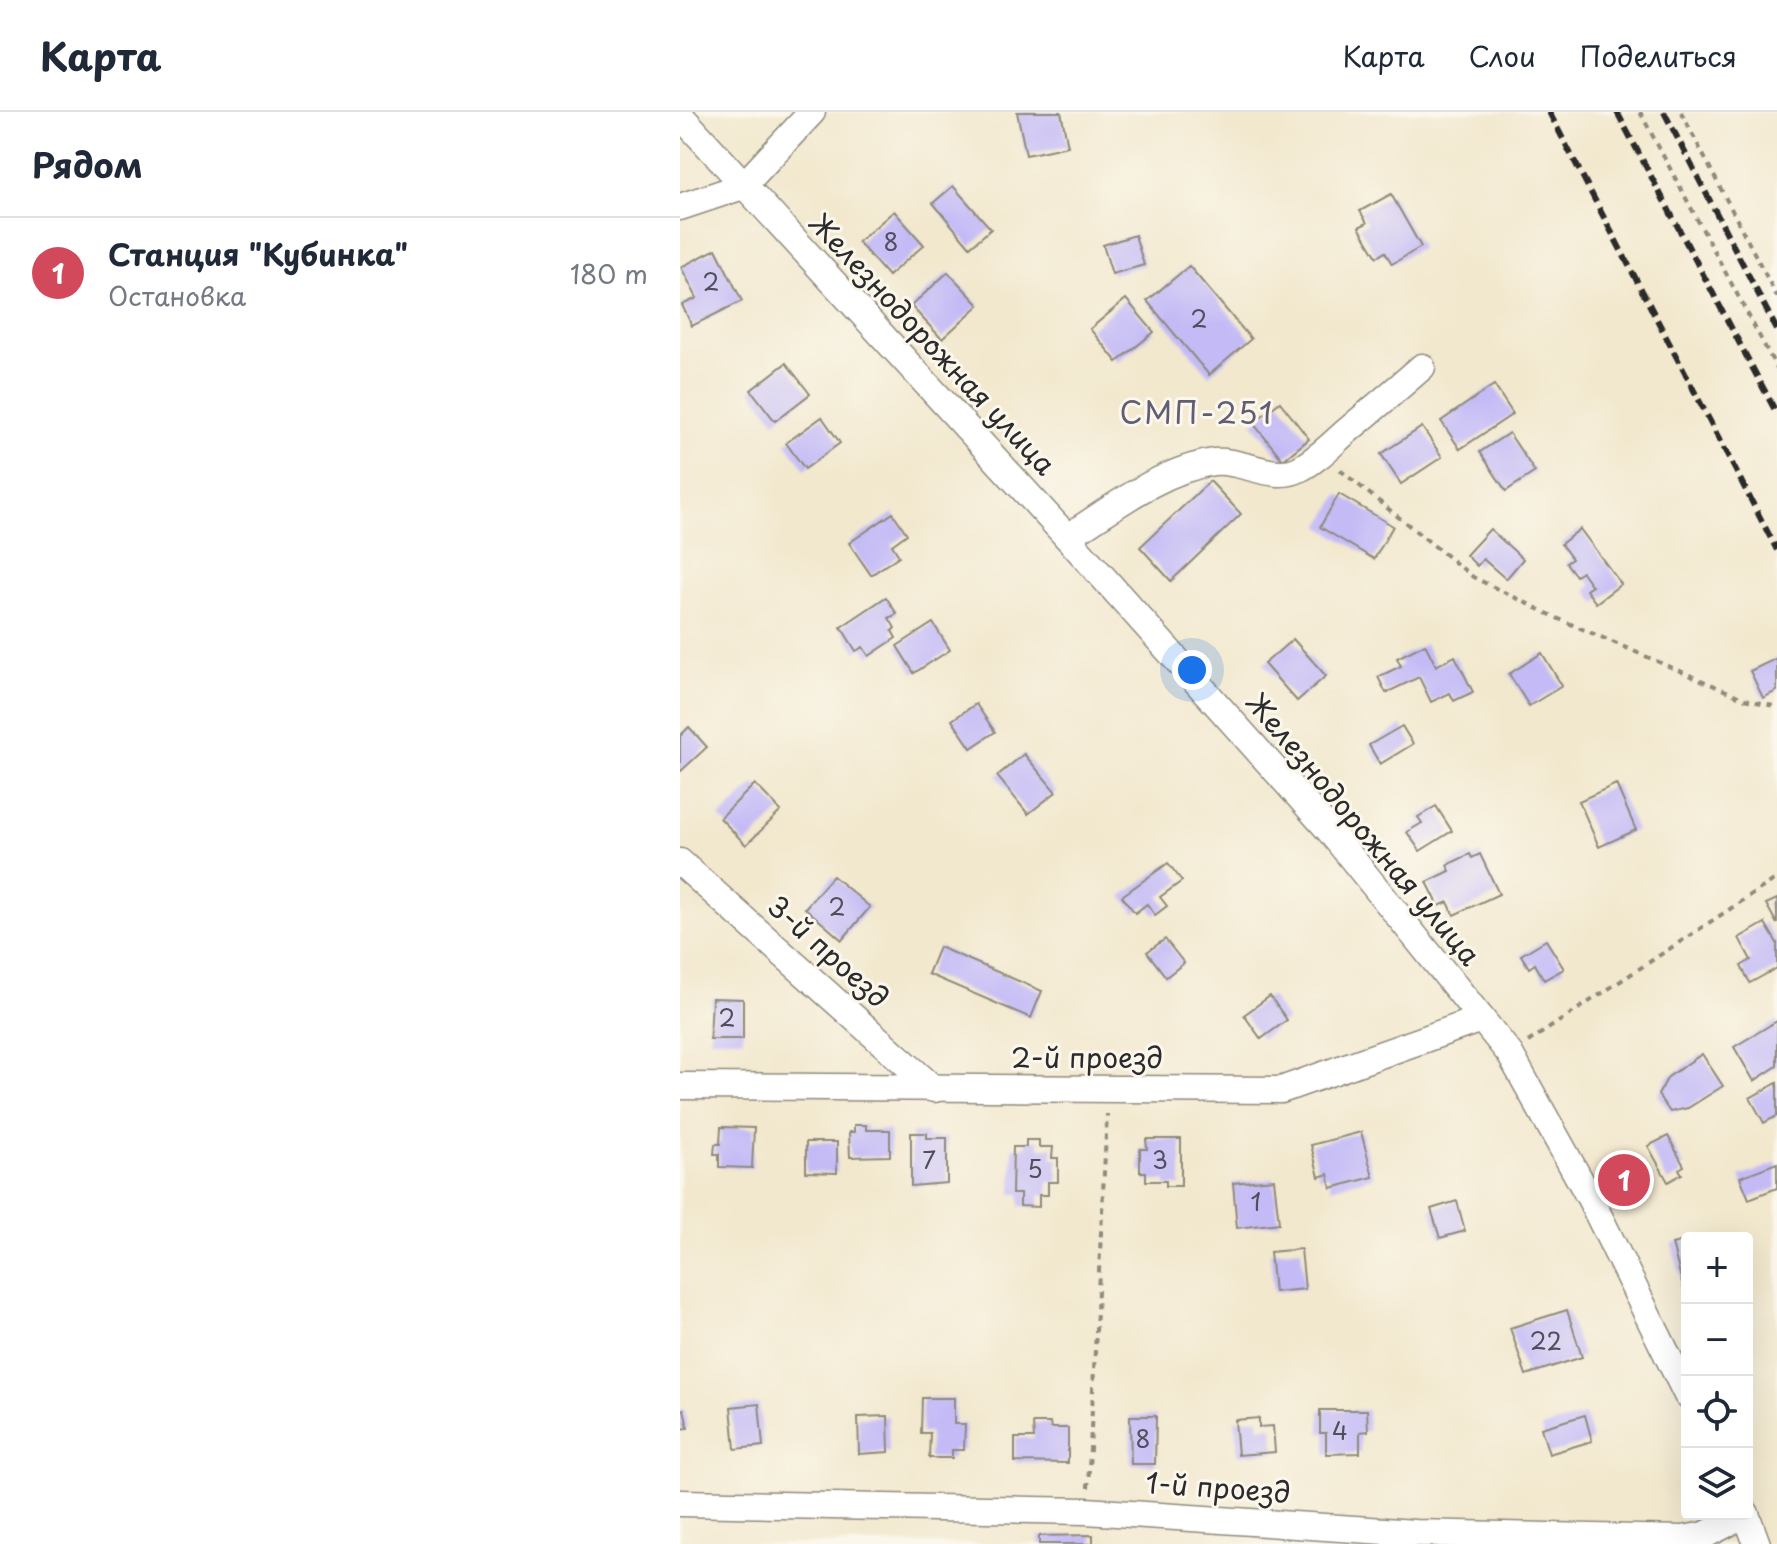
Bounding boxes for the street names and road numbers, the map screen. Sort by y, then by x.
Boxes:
street label: Железнодорожная улица [800,202,1067,484]
street label: Железнодорожная улица [1237,682,1492,974]
street label: 3-й проезд [758,884,900,1017]
street label: 2-й проезд [1011,1035,1163,1078]
street label: 1-й проезд [1144,1460,1292,1513]

